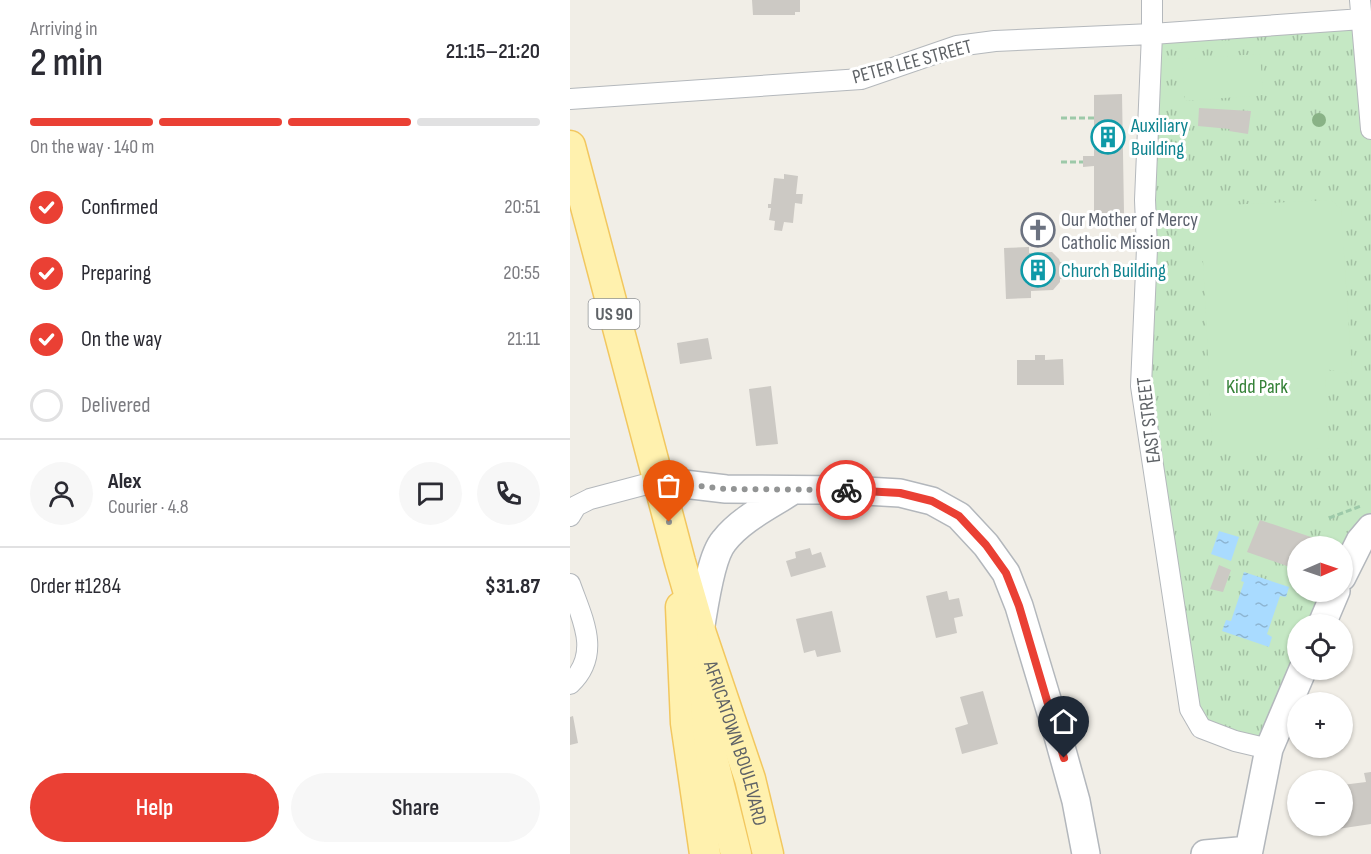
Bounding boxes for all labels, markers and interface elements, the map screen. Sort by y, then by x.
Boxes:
text: Arriving in [30,17,98,41]
street label: PETER LEE STREET [850,34,975,89]
text: 21:15–21:20 [446,38,540,65]
text: 2 min [30,40,103,87]
place label: Auxiliary Building [1130,114,1189,161]
building icon: Auxiliary Building [1090,119,1126,155]
text: On the way · 140 m [30,135,154,159]
icon: check [30,191,63,224]
text: Confirmed [81,194,158,221]
text: 20:51 [504,195,540,219]
place label: Our Mother of Mercy Catholic Mission [1061,208,1198,255]
church icon: Our Mother of Mercy Catholic Mission [1020,212,1056,248]
building icon: Church Building [1020,252,1056,288]
icon: check [30,257,63,290]
place label: Church Building [1061,259,1166,283]
text: Preparing [81,260,151,287]
text: 20:55 [503,261,540,285]
road number: US 90 [588,299,640,329]
icon: check [30,323,63,356]
text: On the way [81,326,162,353]
text: 21:11 [507,327,540,351]
street label: EAST STREET [1132,375,1166,464]
park label: Kidd Park [1226,375,1288,399]
text: Delivered [81,392,150,419]
pin [643,460,694,522]
courier [816,460,876,520]
button: person [30,462,93,525]
button: chat [399,462,462,525]
button: phone [477,462,540,525]
text: Alex [108,468,141,495]
icon: bag [652,469,685,502]
icon: bike [830,474,863,507]
text: Courier · 4.8 [108,495,189,519]
north arrow [1287,536,1353,602]
map controls [1287,536,1353,836]
text: Order #1284 [30,573,121,600]
text: $31.87 [485,573,540,600]
button: locate [1287,614,1353,680]
street label: AFRICATOWN BOULEVARD [698,657,772,828]
button: + [1287,692,1353,758]
pin [1038,696,1089,758]
icon: home [1047,705,1080,738]
button: − [1287,770,1353,836]
button: Help [30,773,279,842]
button: Share [291,773,540,842]

